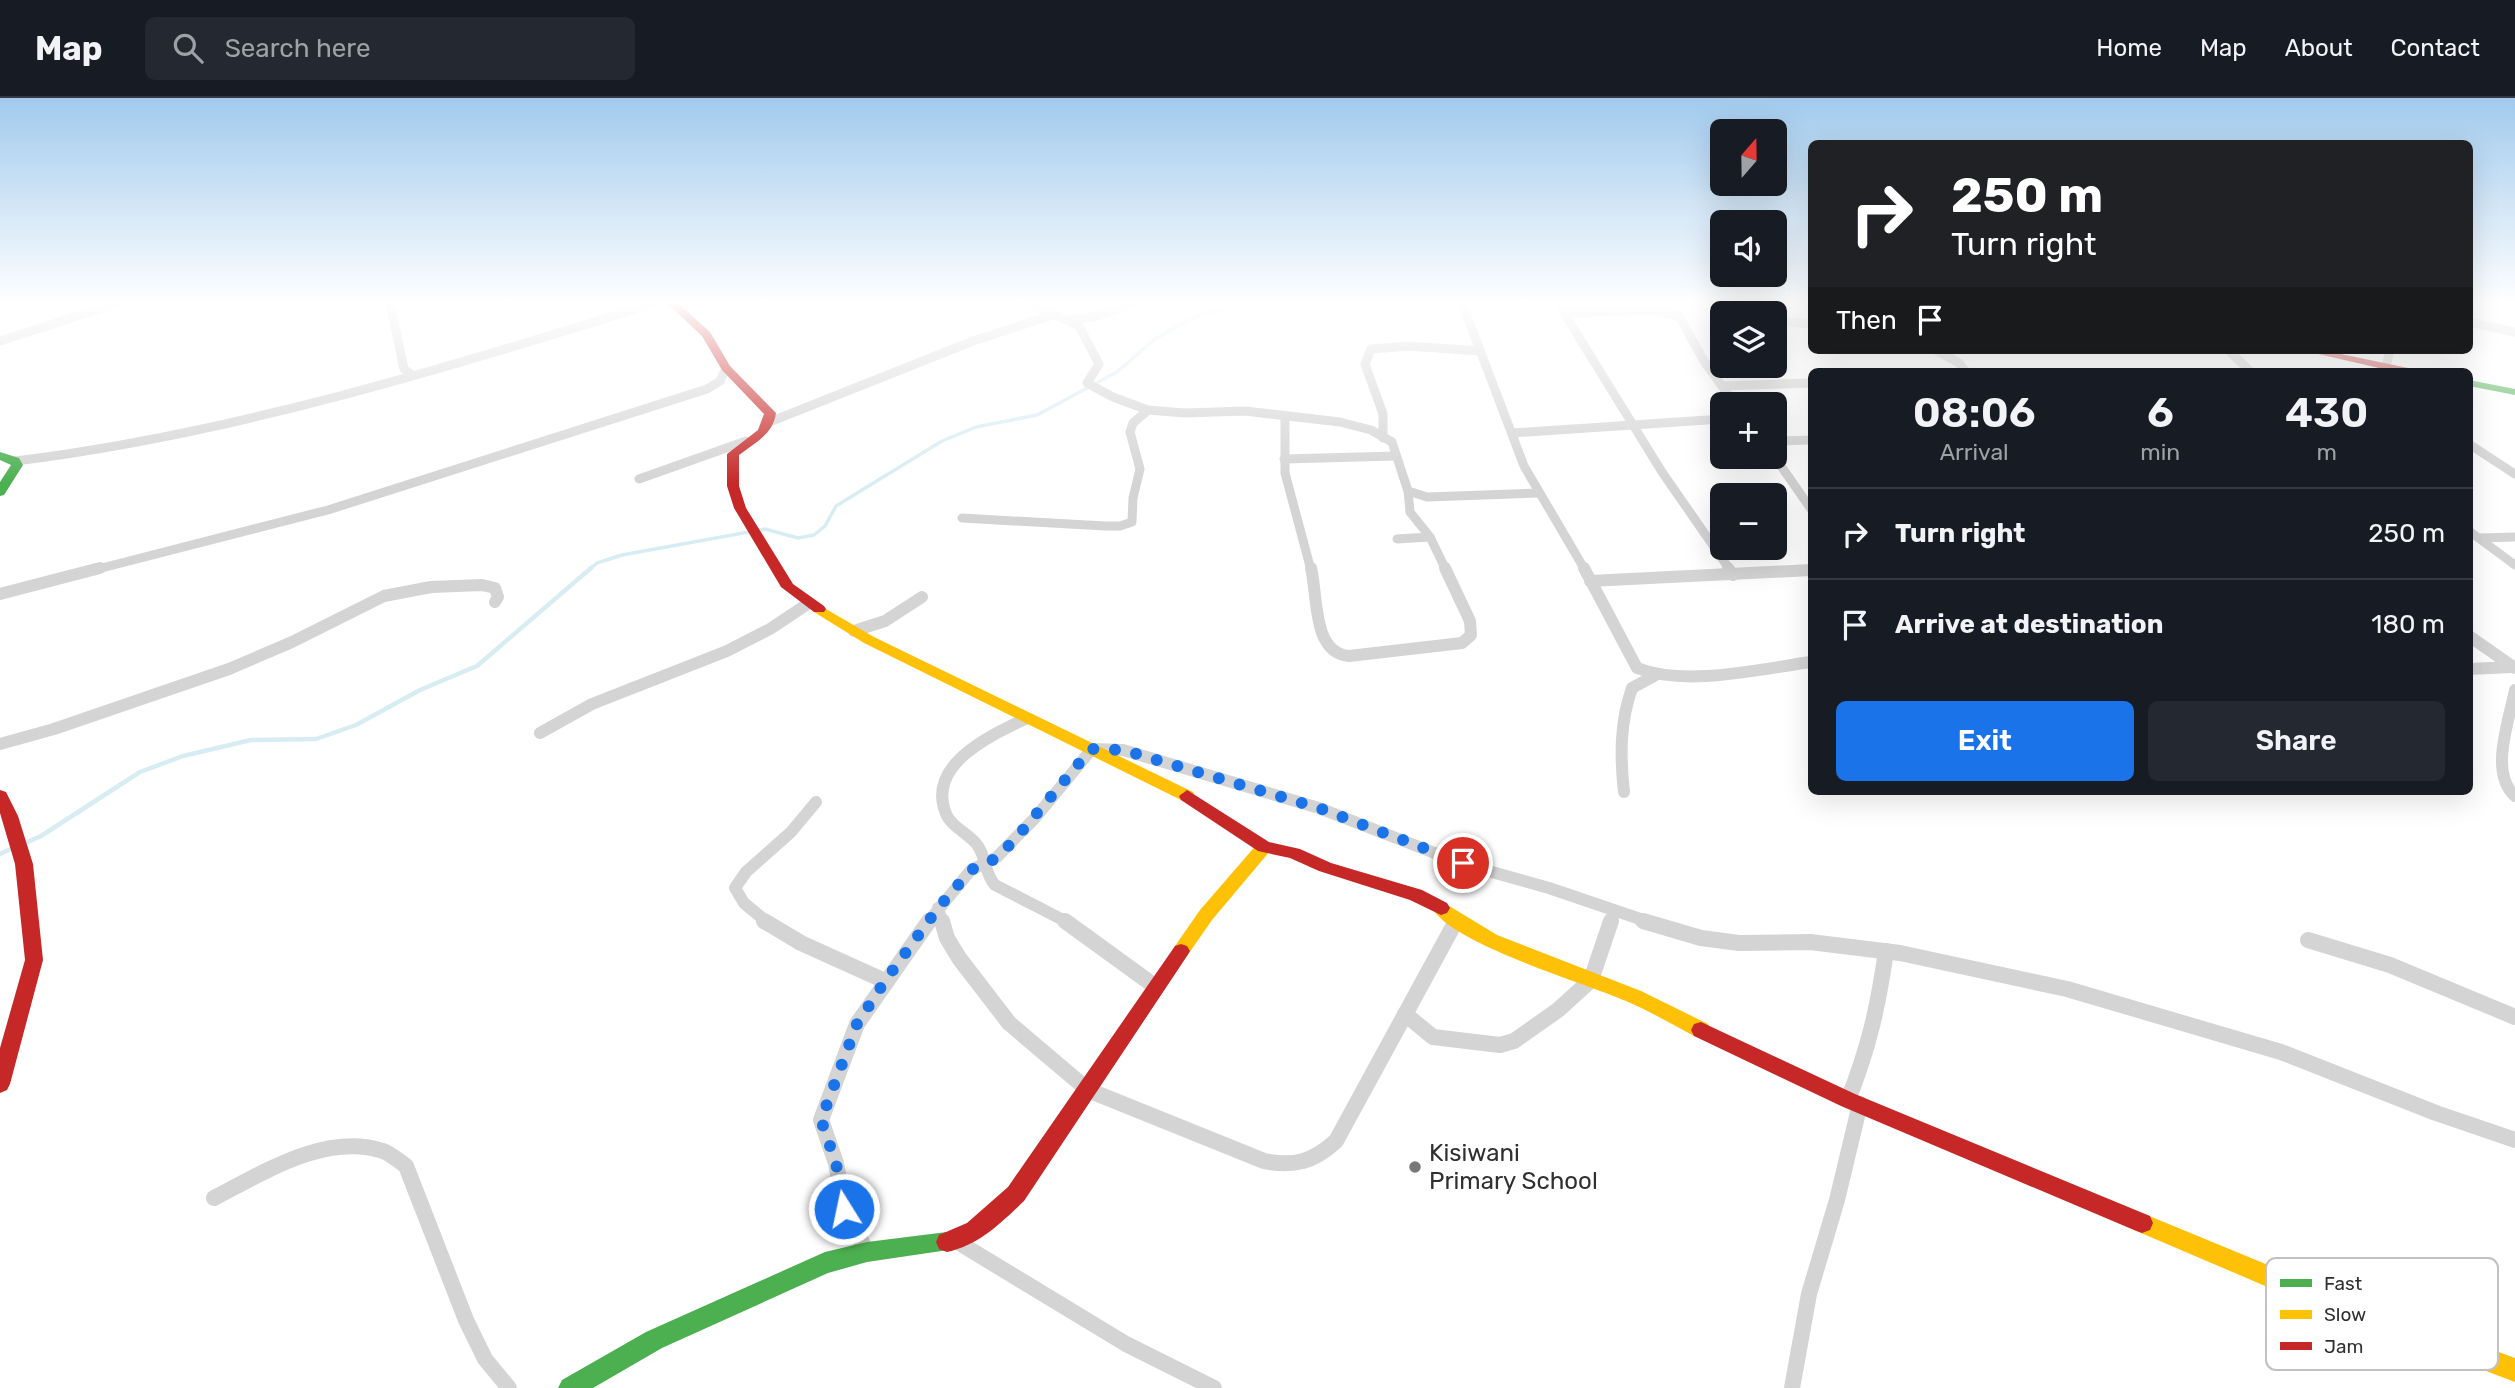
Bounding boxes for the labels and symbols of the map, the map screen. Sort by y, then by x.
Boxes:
north arrow [1710,119,1787,196]
pin [1433,833,1493,893]
place label: Kisiwani Primary School [1429,1139,1598,1195]
marker: Kisiwani Primary School [1407,1159,1423,1175]
position arrow [807,1172,881,1246]
legend [2266,1258,2498,1370]
text: Fast [2324,1272,2363,1295]
text: Slow [2324,1303,2366,1326]
text: Jam [2324,1335,2363,1358]

